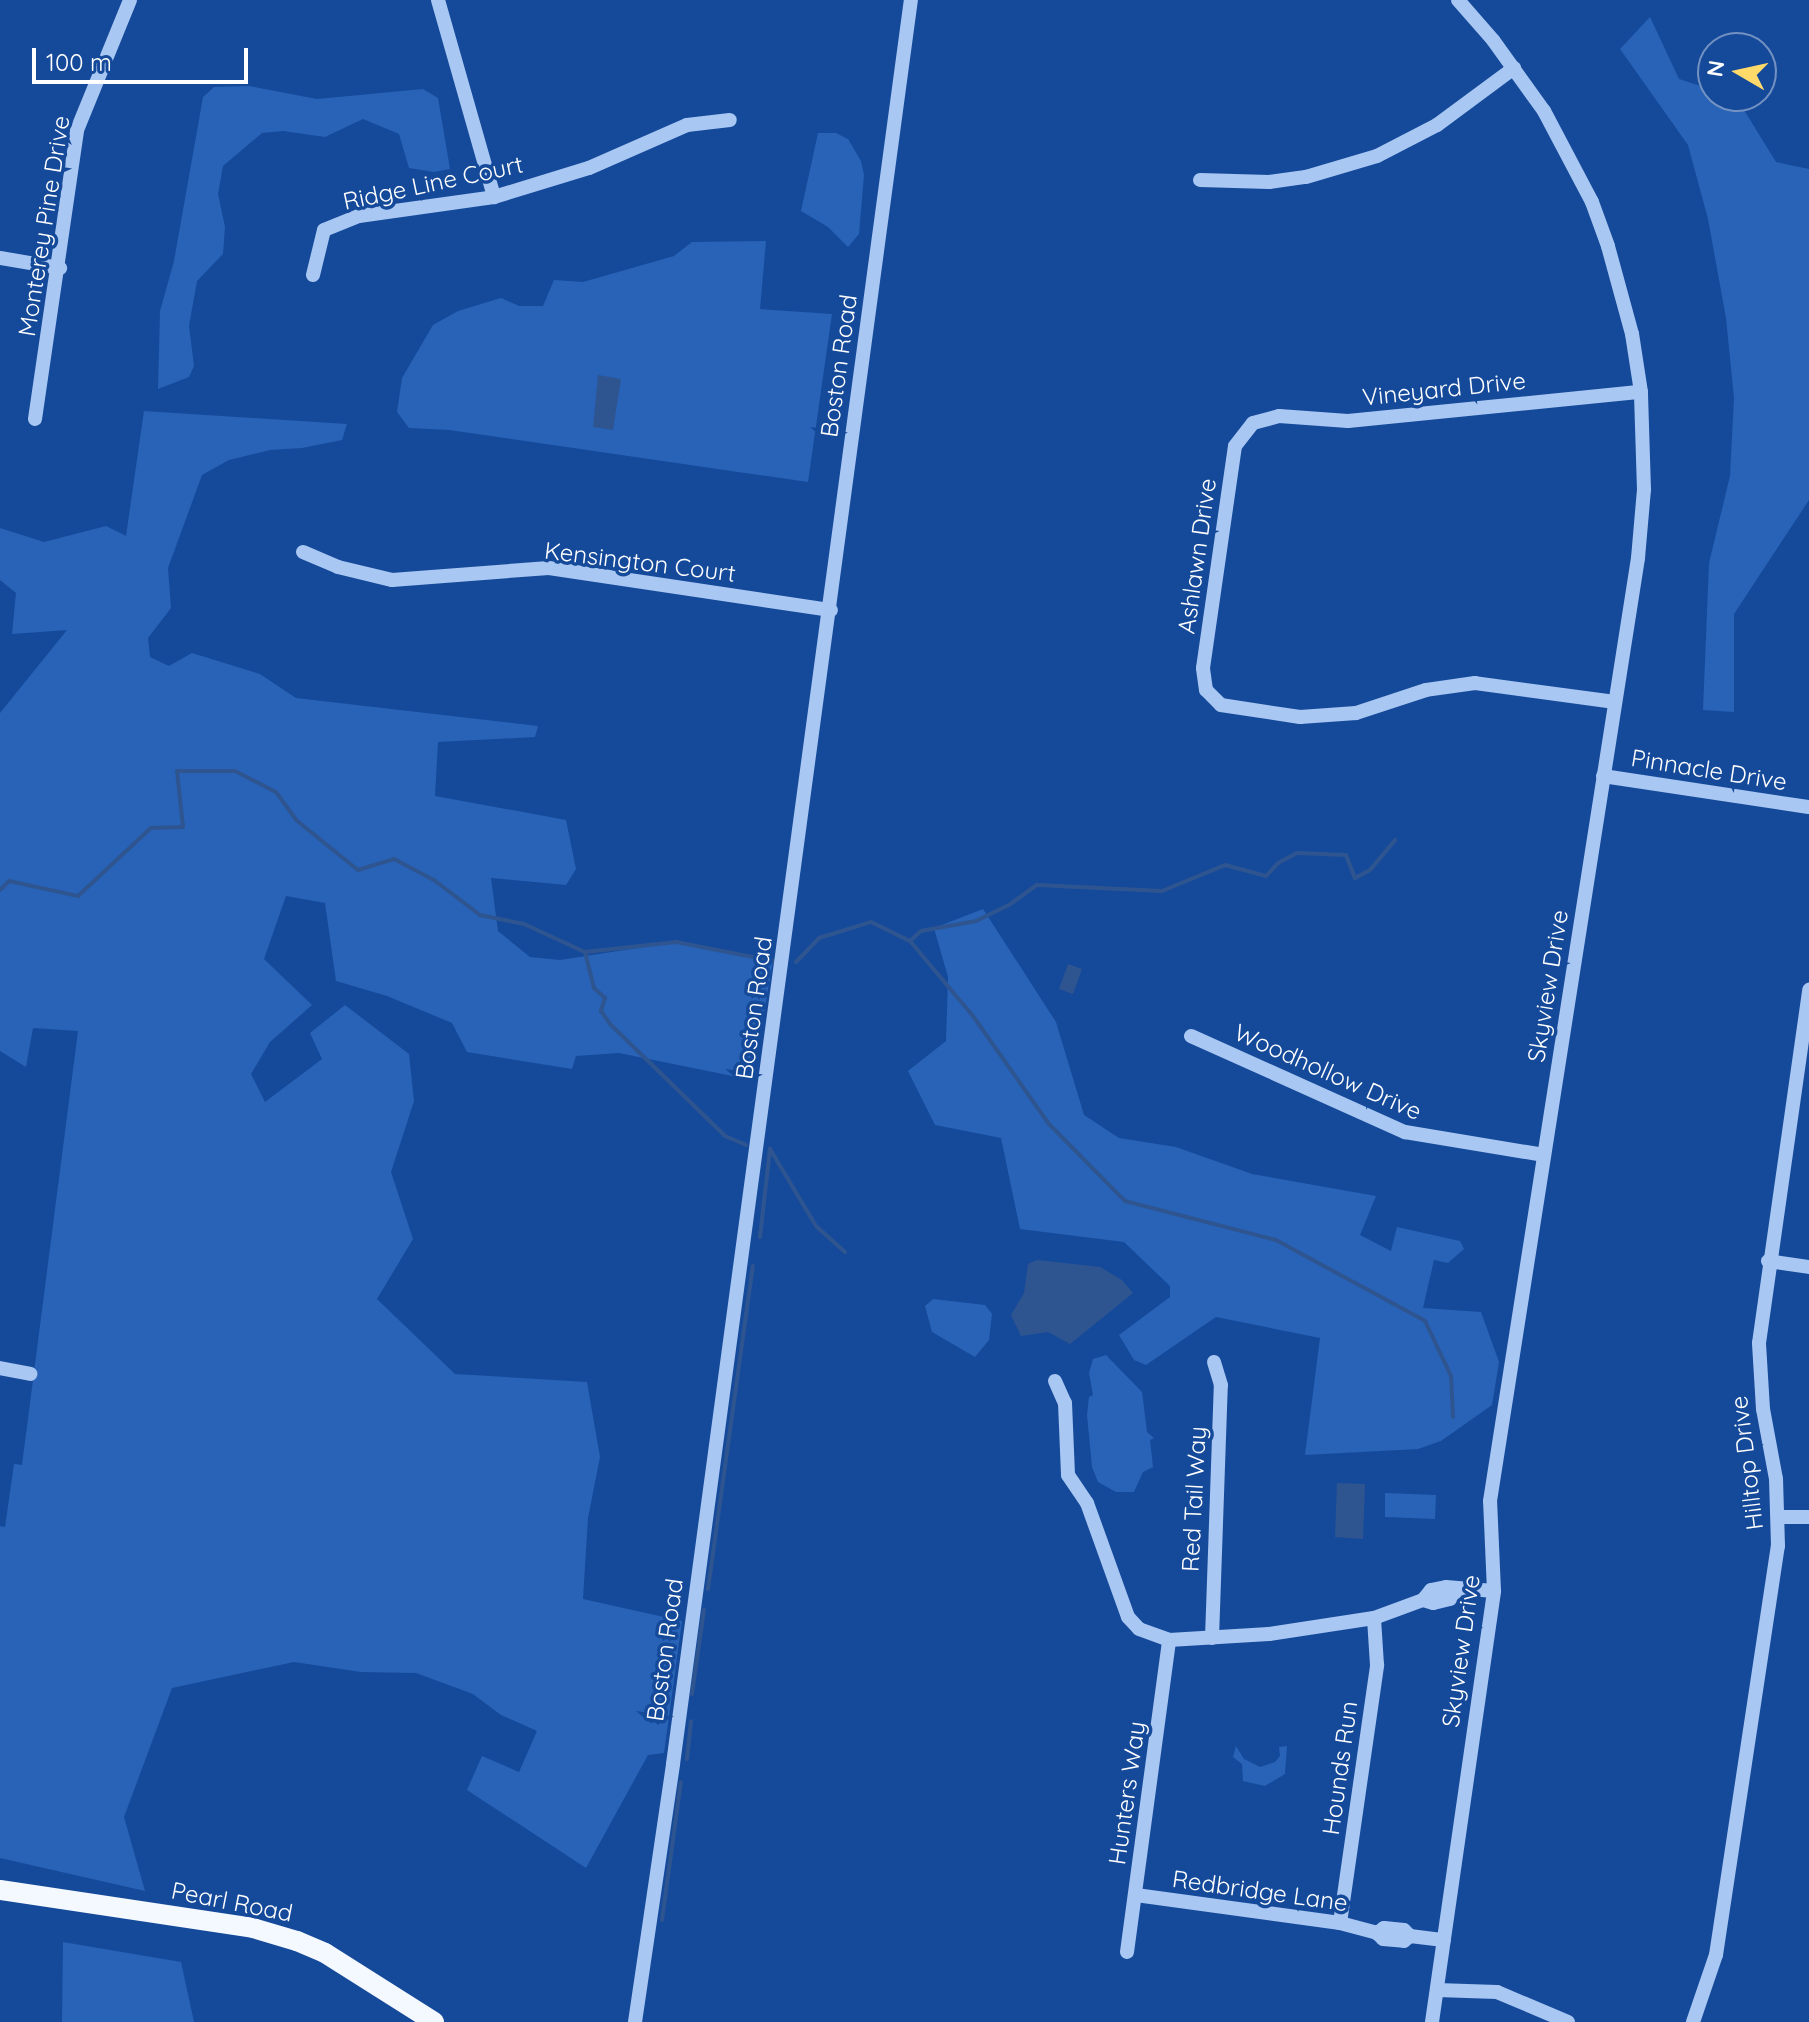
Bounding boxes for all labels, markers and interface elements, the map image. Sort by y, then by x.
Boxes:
scale bar [36,32,252,82]
north arrow [1697,32,1777,112]
text: 100 m [46,47,112,77]
text: N [1700,58,1730,79]
street label: Monterey Pine Drive [12,113,76,339]
street label: Ridge Line Court [340,150,526,216]
street label: Boston Road [815,293,863,439]
street label: Vineyard Drive [1361,366,1527,412]
street label: Ashlawn Drive [1172,476,1222,636]
street label: Kensington Court [543,536,737,588]
street label: Pinnacle Drive [1629,743,1789,797]
street label: Skyview Drive [1522,908,1574,1064]
street label: Boston Road [730,935,778,1081]
street label: Woodhollow Drive [1230,1018,1426,1126]
street label: Hilltop Drive [1724,1394,1770,1532]
street label: Red Tail Way [1176,1426,1212,1572]
street label: Skyview Drive [1436,1573,1486,1729]
street label: Boston Road [641,1577,689,1723]
street label: Hounds Run [1316,1699,1364,1837]
street label: Hunters Way [1103,1719,1151,1867]
street label: Redbridge Lane [1170,1864,1350,1918]
street label: Pearl Road [169,1876,295,1928]

